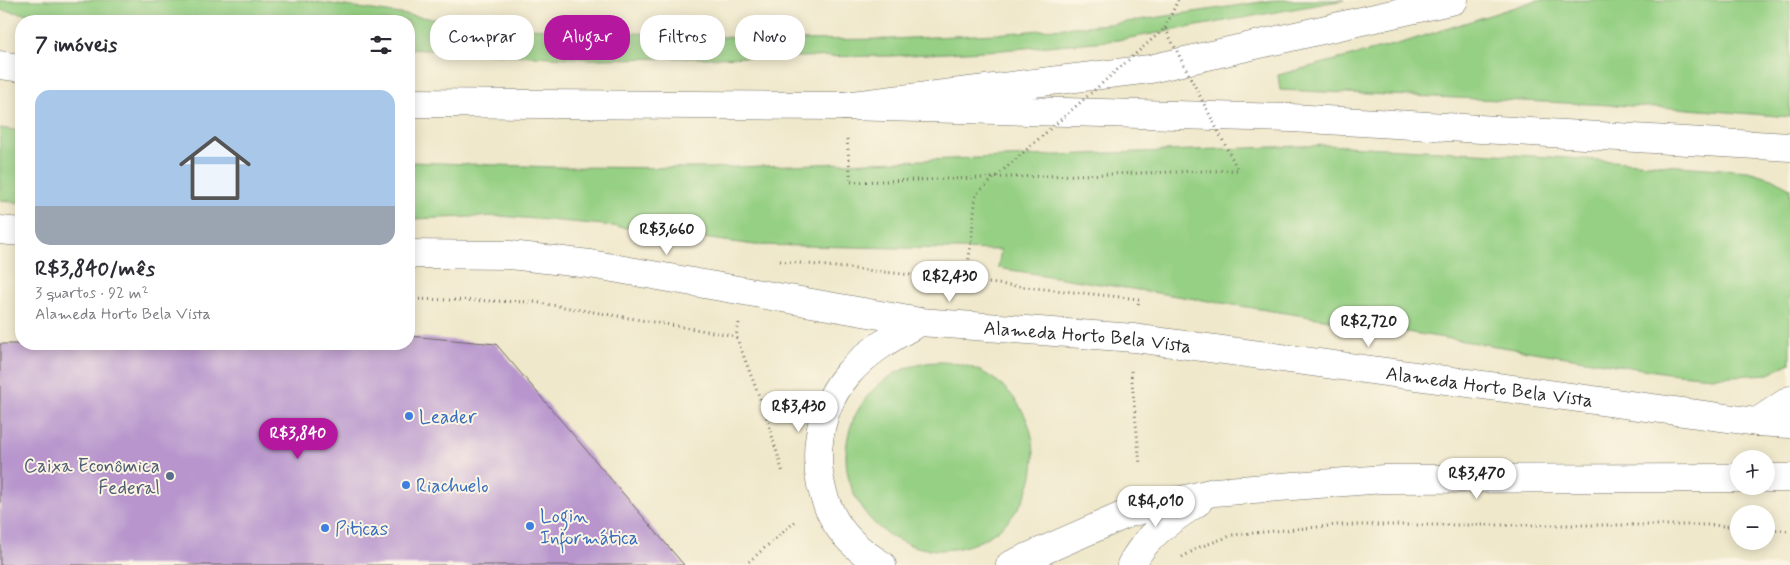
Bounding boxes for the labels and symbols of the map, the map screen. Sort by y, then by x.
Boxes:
pin: R$3,660 [621,214,713,256]
pin: R$2,430 [904,260,996,303]
pin: R$2,720 [1323,306,1415,348]
street label: Alameda Horto Bela Vista [983,316,1193,360]
street label: Alameda Horto Bela Vista [1384,361,1595,414]
pin: R$3,430 [753,390,845,433]
place label: Leader [419,405,477,430]
marker: Leader [403,410,415,422]
pin: R$3,840 [252,418,344,460]
place label: Caixa Econômica Federal [24,454,160,501]
pin: R$3,470 [1431,458,1523,500]
marker: Caixa Econômica Federal [164,470,176,482]
place label: Riachuelo [416,474,489,499]
marker: Riachuelo [400,479,412,491]
pin: R$4,010 [1110,486,1202,528]
place label: Login Informática [540,504,639,554]
place label: Piticas [335,517,388,542]
marker: Login Informática [524,520,536,532]
marker: Piticas [319,522,331,534]

